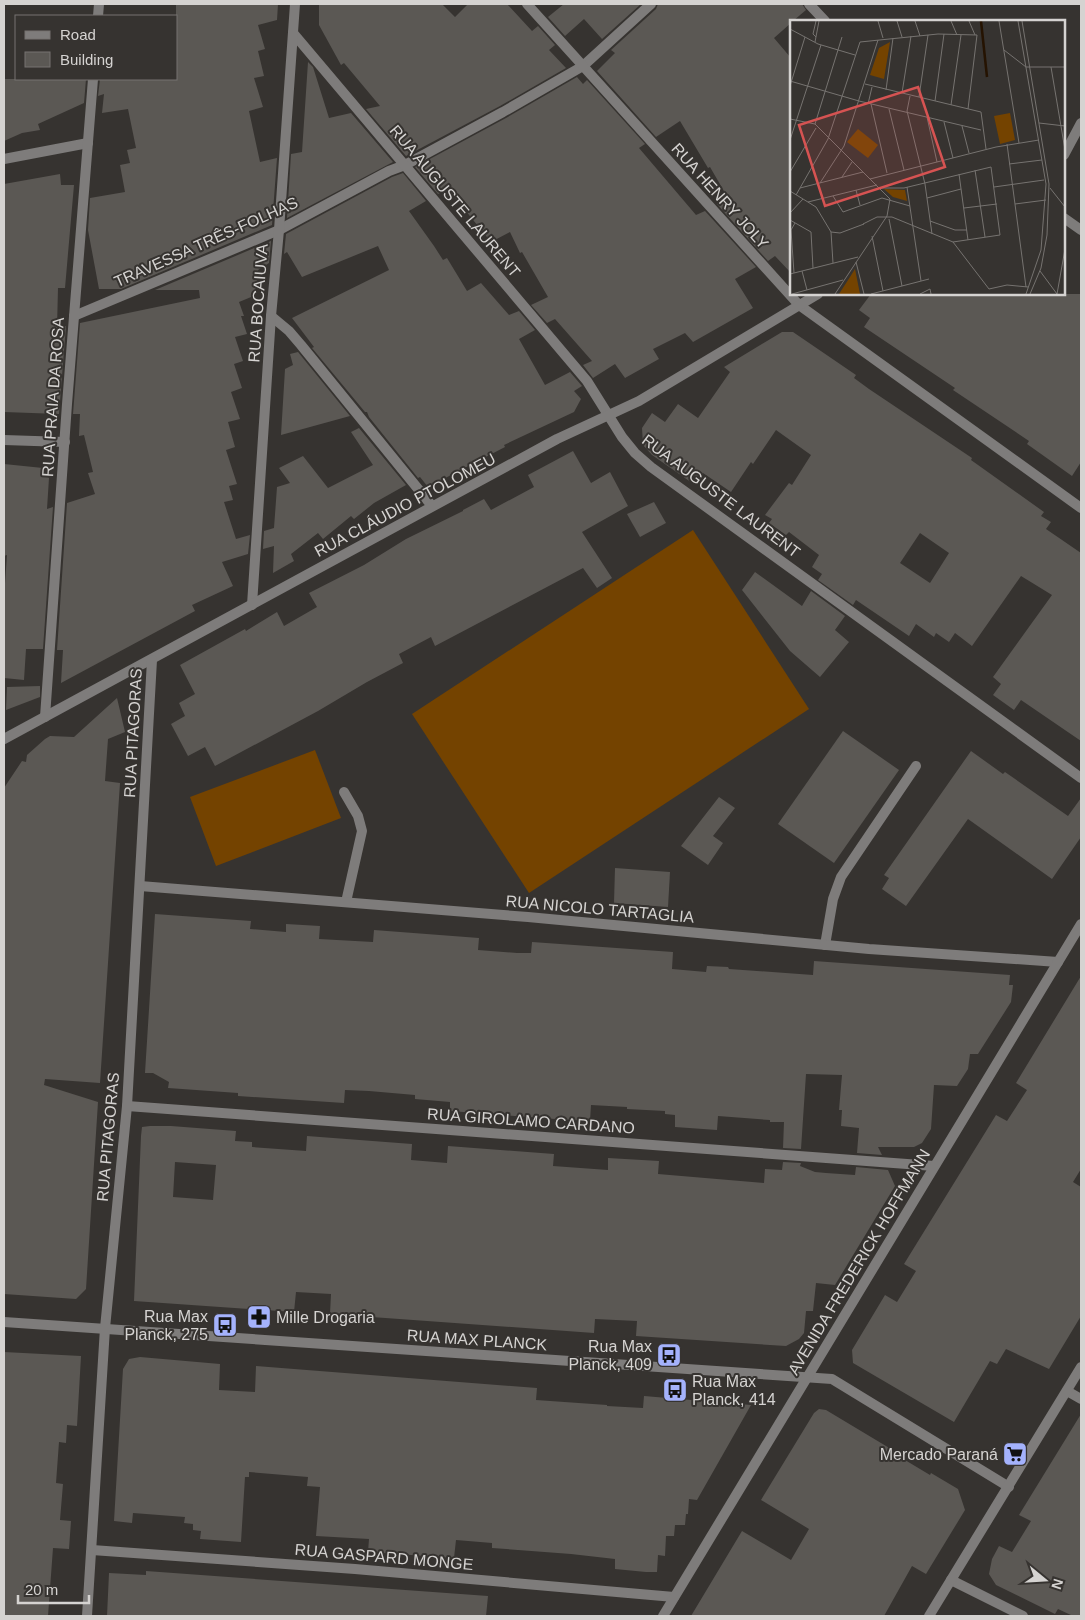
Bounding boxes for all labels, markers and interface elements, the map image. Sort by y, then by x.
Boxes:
legend [15,15,178,80]
inset map [790,20,1065,295]
text: Road [60,26,96,43]
text: Building [60,51,113,68]
street label: RUA AUGUSTE LAURENT [386,122,524,281]
street label: RUA HENRY JOLY [668,140,772,252]
street label: TRAVESSA TRÊS-FOLHAS [111,193,301,290]
street label: RUA BOCAIUVA [245,243,271,363]
street label: RUA PRAIA DA ROSA [39,316,67,477]
street label: RUA AUGUSTE LAURENT [639,431,803,561]
street label: RUA CLÁUDIO PTOLOMEU [311,449,498,560]
street label: RUA PITAGORAS [121,668,145,798]
street label: RUA NICOLO TARTAGLIA [505,892,695,926]
street label: RUA PITAGORAS [94,1072,122,1202]
street label: RUA GIROLAMO CARDANO [427,1105,635,1137]
street label: AVENIDA FREDERICK HOFFMANN [785,1146,933,1378]
pharmacy icon: Mille Drogaria [246,1304,272,1330]
place label: Rua Max Planck, 275 [124,1308,208,1343]
place label: Mille Drogaria [276,1309,375,1326]
bus stop icon: Rua Max Planck, 275 [212,1312,238,1338]
street label: RUA MAX PLANCK [406,1327,548,1353]
place label: Rua Max Planck, 409 [568,1338,652,1373]
bus stop icon: Rua Max Planck, 409 [656,1342,682,1368]
place label: Rua Max Planck, 414 [692,1373,776,1408]
bus stop icon: Rua Max Planck, 414 [662,1377,688,1403]
supermarket icon: Mercado Paraná [1002,1441,1028,1467]
place label: Mercado Paraná [880,1446,998,1463]
street label: RUA GASPARD MONGE [294,1541,474,1573]
north arrow [1020,1555,1070,1605]
scale bar [18,1572,89,1604]
text: N [1048,1577,1067,1591]
text: 20 m [25,1581,58,1598]

